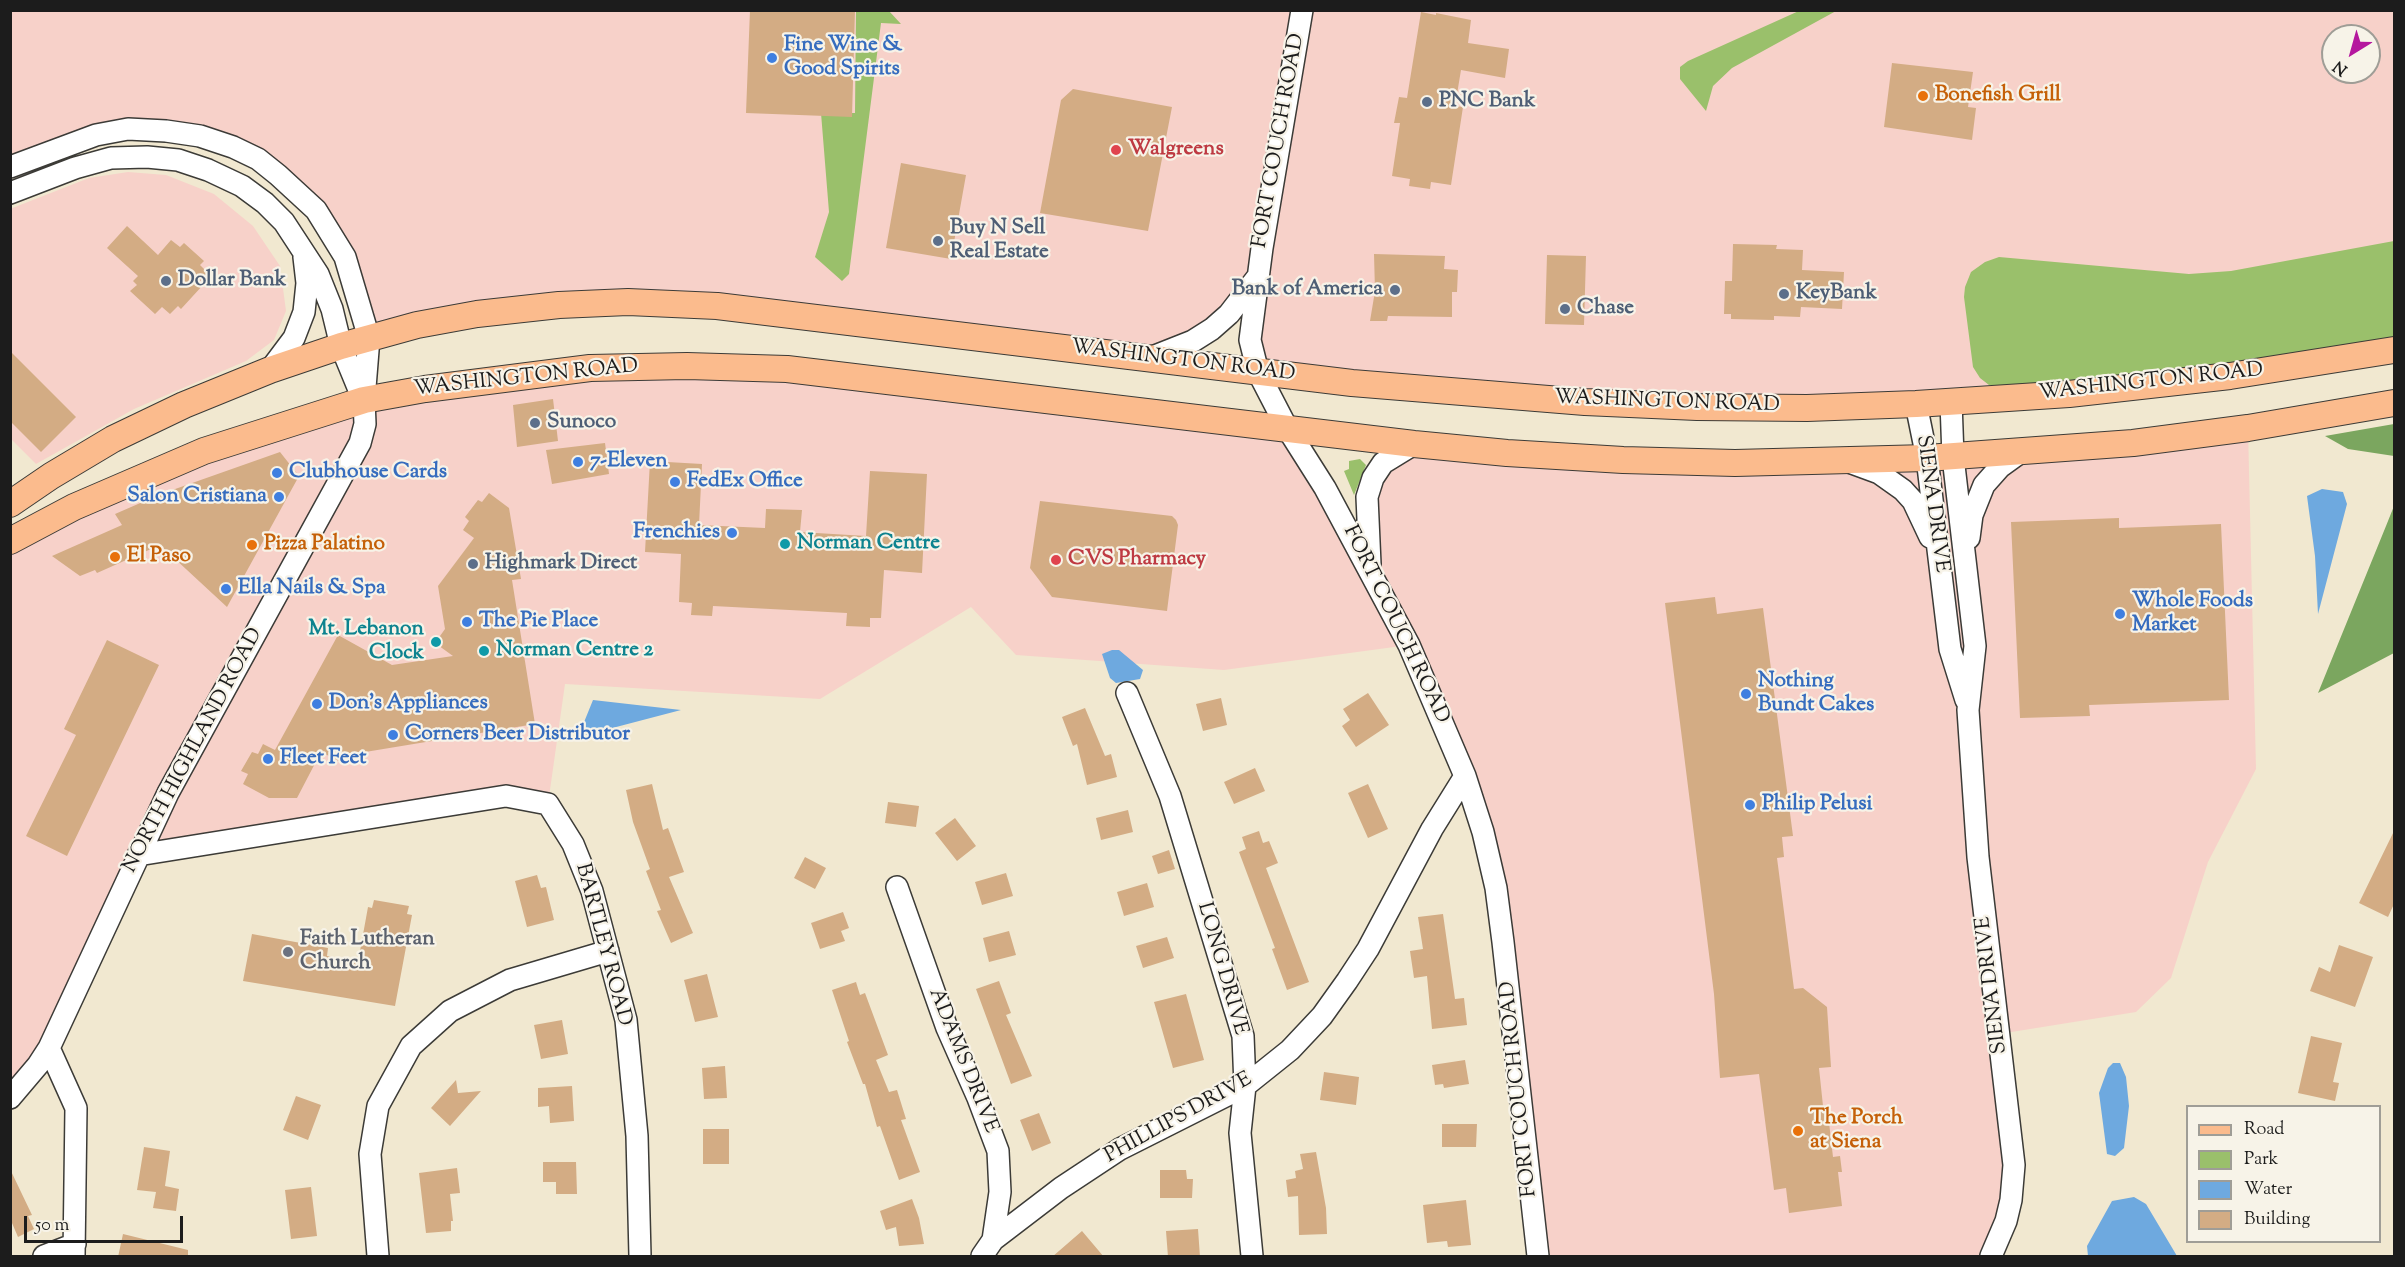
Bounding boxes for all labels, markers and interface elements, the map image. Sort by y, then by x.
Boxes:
north arrow [2321,24,2381,84]
street label: FORT COUCH ROAD [1249,32,1311,250]
place label: Fine Wine & Good Spirits [784,33,902,83]
marker: Fine Wine & Good Spirits [765,51,779,65]
text: N [2329,54,2353,80]
place label: Bonefish Grill [1935,83,2061,109]
place label: PNC Bank [1439,89,1535,115]
marker: Bonefish Grill [1916,89,1930,103]
marker: PNC Bank [1420,95,1434,109]
place label: Walgreens [1128,137,1224,163]
marker: Walgreens [1109,143,1123,157]
place label: Buy N Sell Real Estate [950,216,1049,266]
marker: Buy N Sell Real Estate [931,234,945,248]
place label: Dollar Bank [178,268,286,294]
marker: Dollar Bank [159,274,173,288]
place label: Bank of America [1232,277,1383,303]
place label: KeyBank [1796,281,1877,307]
marker: Bank of America [1388,283,1402,297]
marker: KeyBank [1777,287,1791,301]
place label: Chase [1577,296,1634,322]
marker: Chase [1558,302,1572,316]
street label: WASHINGTON ROAD [1069,336,1297,388]
street label: WASHINGTON ROAD [412,355,640,403]
street label: WASHINGTON ROAD [2037,359,2265,407]
street label: WASHINGTON ROAD [1554,386,1780,420]
place label: Sunoco [547,410,616,436]
marker: Sunoco [528,416,542,430]
street label: SIENA DRIVE [1909,434,1953,574]
place label: 7-Eleven [590,449,668,475]
marker: 7-Eleven [571,455,585,469]
place label: Clubhouse Cards [289,460,447,486]
marker: Clubhouse Cards [270,466,284,480]
place label: FedEx Office [687,469,803,495]
marker: FedEx Office [668,475,682,489]
place label: Salon Cristiana [127,484,267,510]
marker: Salon Cristiana [272,490,286,504]
place label: Frenchies [633,520,720,546]
street label: FORT COUCH ROAD [1336,522,1454,728]
marker: Frenchies [725,526,739,540]
place label: Norman Centre [797,531,940,557]
place label: Pizza Palatino [264,532,385,558]
marker: Norman Centre [778,537,792,551]
marker: Pizza Palatino [245,538,259,552]
place label: El Paso [127,544,191,570]
place label: CVS Pharmacy [1068,547,1206,573]
marker: El Paso [108,550,122,564]
place label: Highmark Direct [485,551,637,577]
marker: CVS Pharmacy [1049,553,1063,567]
marker: Highmark Direct [466,557,480,571]
place label: Ella Nails & Spa [238,576,386,602]
marker: Ella Nails & Spa [219,582,233,596]
place label: Whole Foods Market [2132,589,2253,639]
marker: Whole Foods Market [2113,607,2127,621]
place label: The Pie Place [479,609,598,635]
marker: The Pie Place [460,615,474,629]
place label: Mt. Lebanon Clock [308,617,424,667]
street label: NORTH HIGHLAND ROAD [119,624,269,878]
marker: Mt. Lebanon Clock [429,635,443,649]
place label: Norman Centre 2 [496,638,653,664]
marker: Norman Centre 2 [477,644,491,658]
place label: Nothing Bundt Cakes [1758,669,1874,719]
marker: Nothing Bundt Cakes [1739,687,1753,701]
place label: Don's Appliances [329,691,488,717]
marker: Don's Appliances [310,697,324,711]
place label: Corners Beer Distributor [405,722,630,748]
marker: Corners Beer Distributor [386,728,400,742]
place label: Fleet Feet [280,746,366,772]
marker: Fleet Feet [261,752,275,766]
place label: Philip Pelusi [1762,792,1873,818]
marker: Philip Pelusi [1743,798,1757,812]
street label: BARTLEY ROAD [568,861,636,1029]
street label: LONG DRIVE [1190,900,1252,1038]
street label: SIENA DRIVE [1972,915,2014,1055]
place label: Faith Lutheran Church [300,927,435,977]
marker: Faith Lutheran Church [281,945,295,959]
street label: FORT COUCH ROAD [1496,980,1544,1198]
street label: ADAMS DRIVE [921,985,1003,1137]
street label: PHILLIPS DRIVE [1101,1068,1257,1170]
legend [2186,1105,2381,1243]
place label: The Porch at Siena [1810,1106,1903,1156]
text: Road [2244,1117,2284,1143]
marker: The Porch at Siena [1791,1124,1805,1138]
text: Park [2244,1147,2278,1173]
text: Water [2244,1177,2292,1203]
scale bar [27,1204,186,1242]
text: Building [2244,1207,2310,1233]
text: 50 m [35,1213,69,1239]

